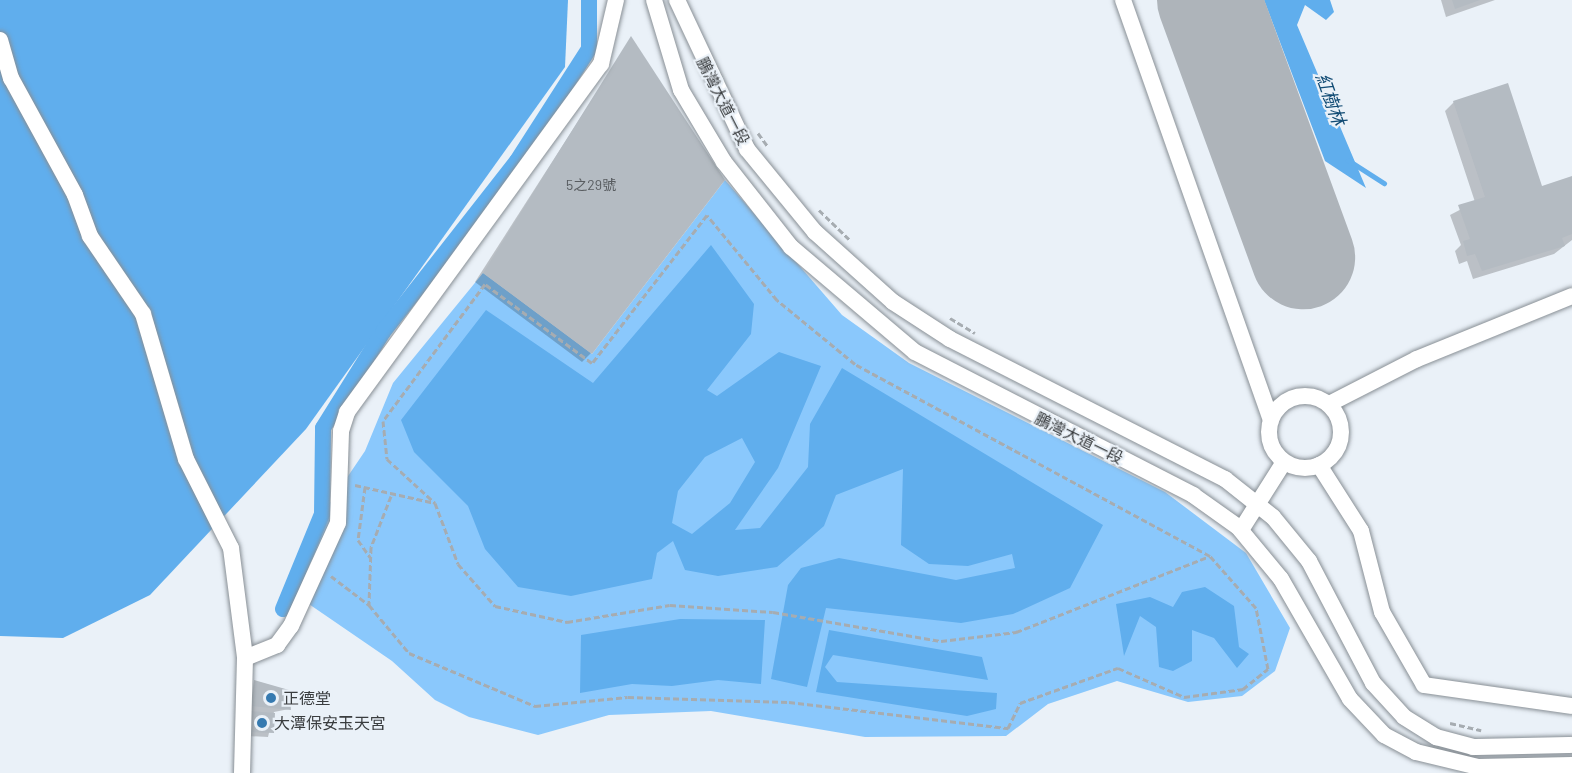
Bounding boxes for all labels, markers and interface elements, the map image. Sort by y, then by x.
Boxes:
street label: 鵬灣大道一段 [693,54,753,148]
water label: 紅樹林 [1312,70,1350,128]
house number: 5之29號 [566,177,616,193]
street label: 鵬灣大道一段 [1032,408,1126,468]
place label: 正德堂 [283,688,331,708]
marker: 正德堂 [264,691,278,705]
place label: 大潭保安玉天宮 [274,713,386,733]
marker: 大潭保安玉天宮 [255,716,269,730]

